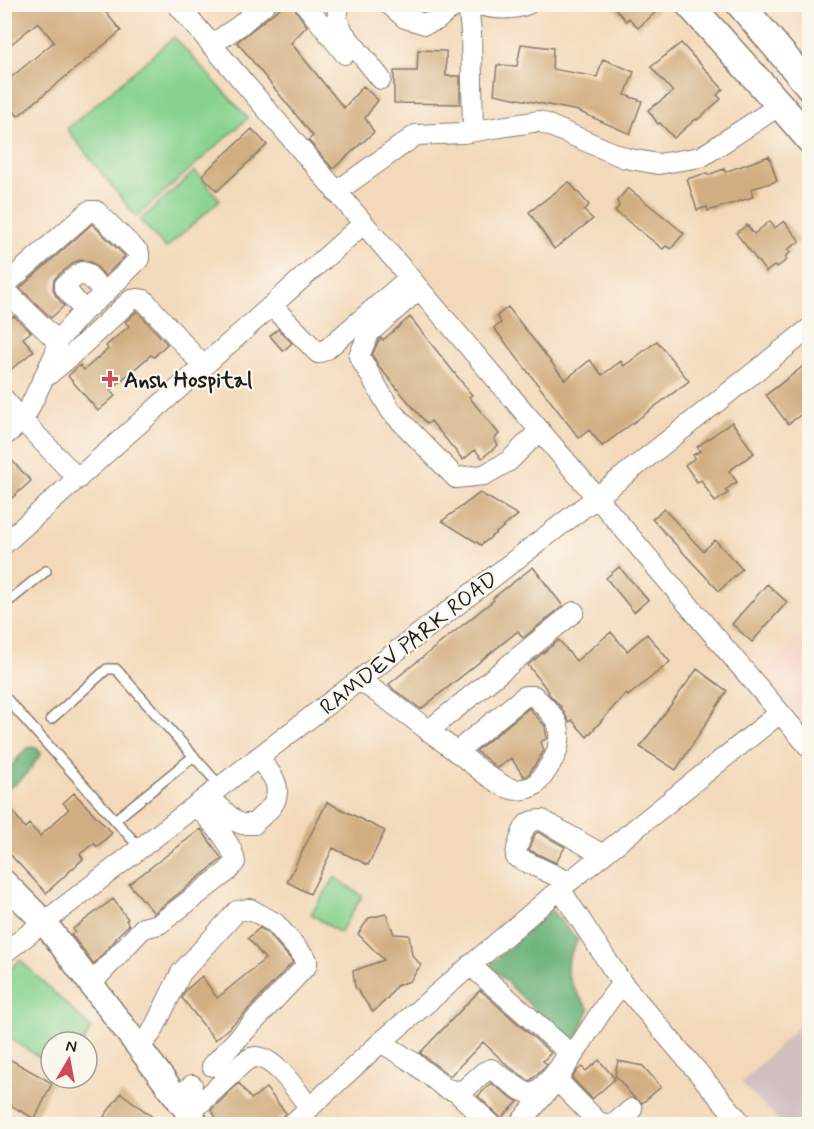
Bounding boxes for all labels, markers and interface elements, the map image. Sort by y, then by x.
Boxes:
place label: Ansh Hospital [124,367,253,395]
marker: Ansh Hospital [101,370,119,388]
street label: RAMDEV PARK ROAD [315,565,504,722]
north arrow [39,1030,99,1090]
text: N [64,1035,78,1058]

